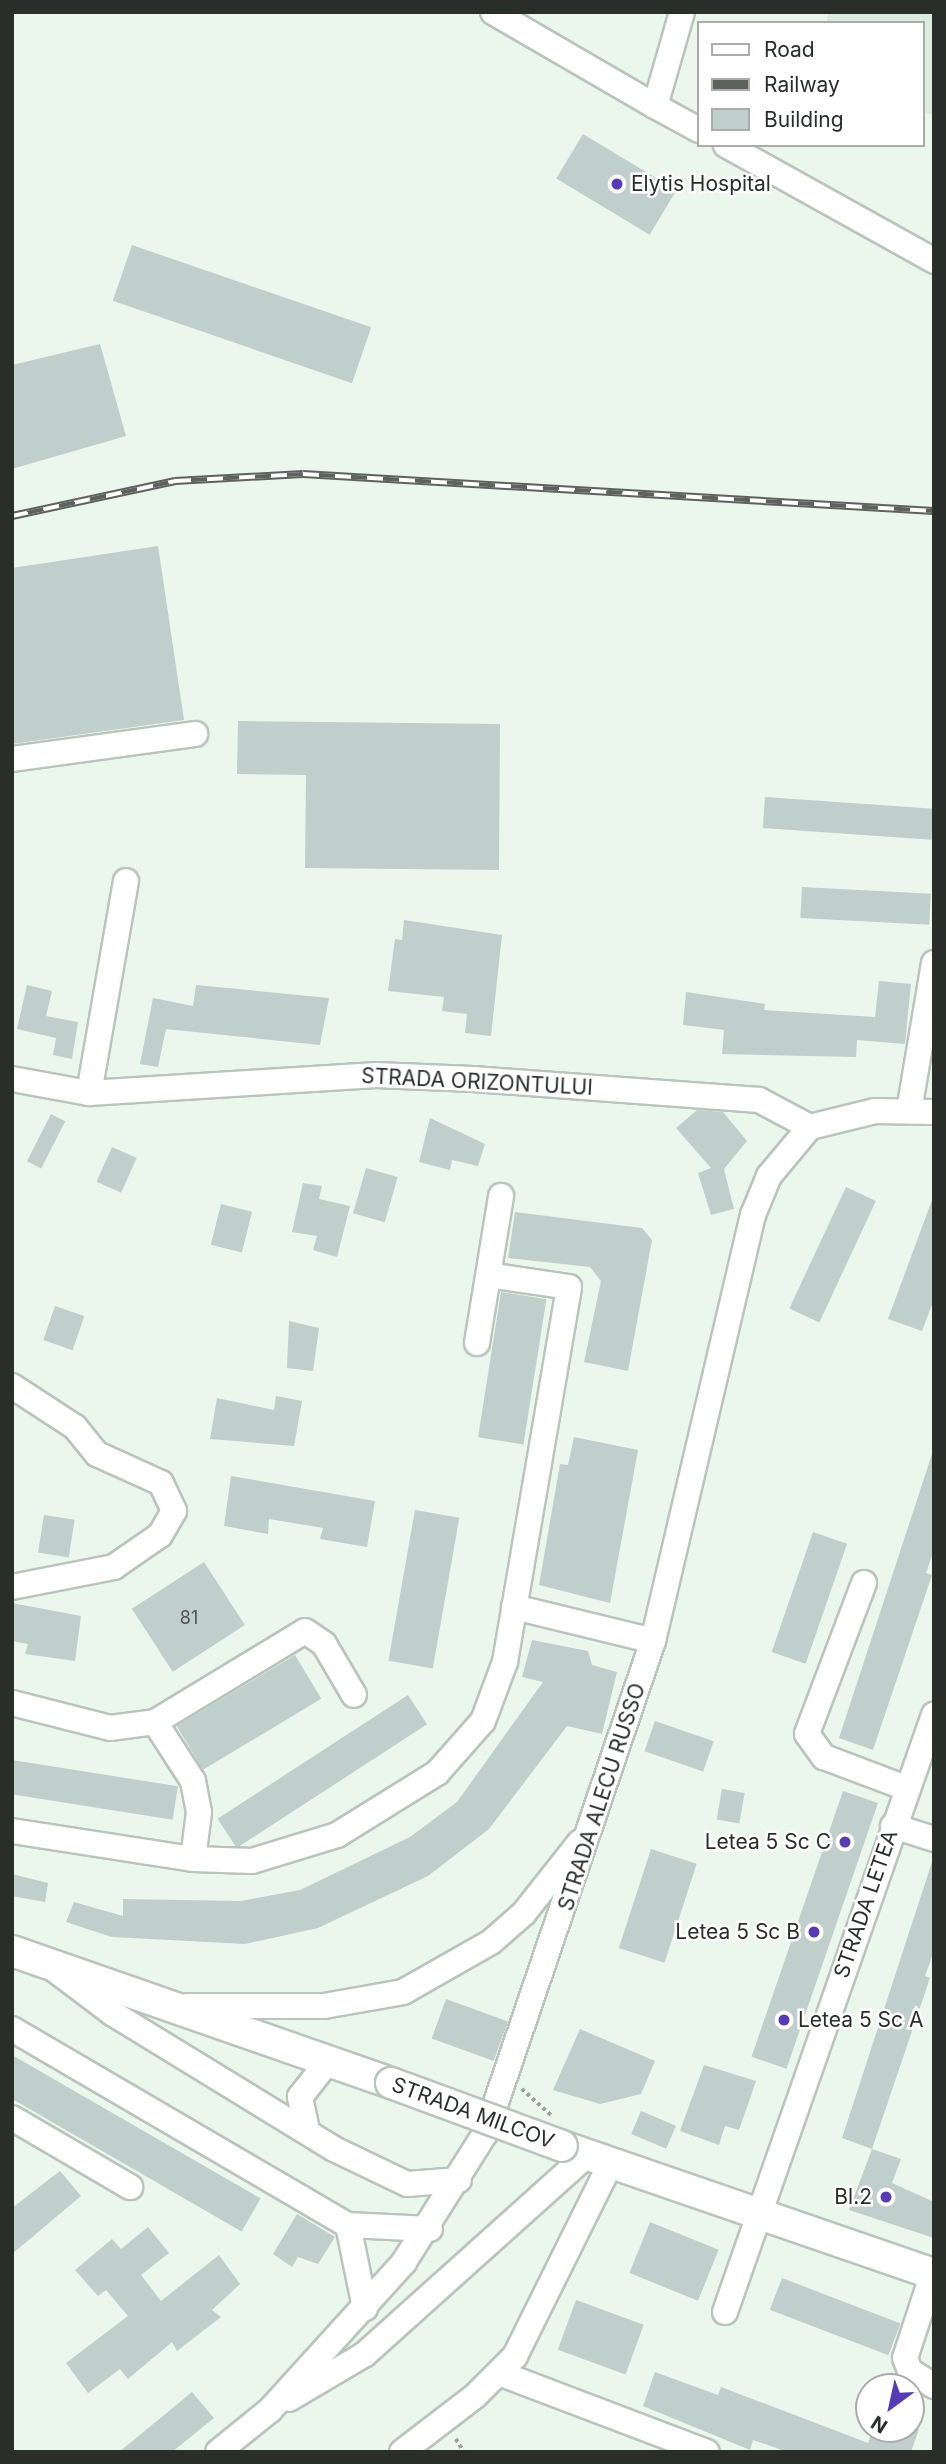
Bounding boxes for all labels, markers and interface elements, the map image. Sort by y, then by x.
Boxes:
legend [698,21,925,147]
text: Road [764,37,815,62]
text: Railway [764,72,840,97]
text: Building [764,107,844,132]
place label: Elytis Hospital [631,171,771,197]
marker: Elytis Hospital [609,176,625,192]
street label: STRADA ORIZONTULUI [361,1063,593,1101]
house number: 81 [180,1607,198,1629]
street label: STRADA ALECU RUSSO [553,1680,651,1914]
street label: STRADA LETEA [829,1827,903,1981]
place label: Letea 5 Sc C [705,1829,831,1855]
marker: Letea 5 Sc C [837,1834,853,1850]
place label: Letea 5 Sc B [675,1919,800,1945]
marker: Letea 5 Sc B [806,1924,822,1940]
place label: Letea 5 Sc A [798,2007,923,2033]
marker: Letea 5 Sc A [776,2012,792,2028]
street label: STRADA MILCOV [388,2072,558,2154]
place label: Bl.2 [834,2184,872,2210]
marker: Bl.2 [878,2189,894,2205]
north arrow [855,2373,925,2443]
text: N [867,2411,892,2438]

